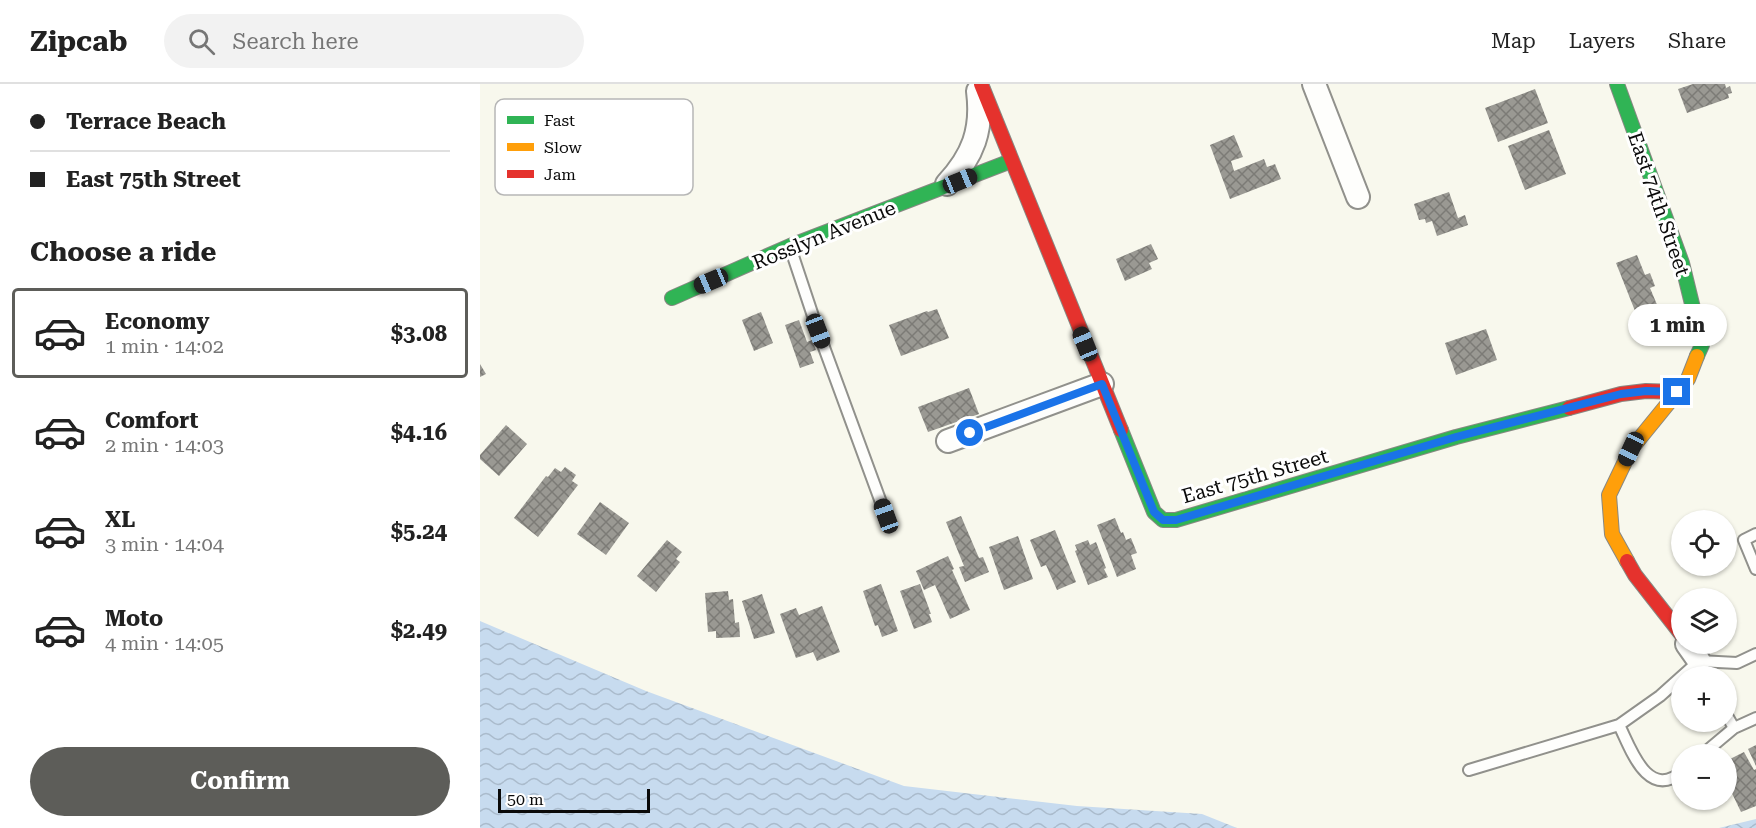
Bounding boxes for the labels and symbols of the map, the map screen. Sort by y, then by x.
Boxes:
legend [495,99,693,195]
text: Fast [544,111,575,130]
street label: East 74th Street [1623,129,1695,280]
text: Slow [544,138,582,157]
text: Jam [544,165,576,184]
car [940,166,980,196]
street label: Rosslyn Avenue [749,195,899,275]
car [691,266,731,296]
callout: 1 min [1628,305,1726,347]
car [803,311,833,351]
car [1070,324,1100,364]
route end [1663,378,1690,405]
route start [956,419,983,446]
car [1615,429,1647,469]
street label: East 75th Street [1179,444,1331,508]
car [871,496,901,536]
scale bar [498,786,650,814]

